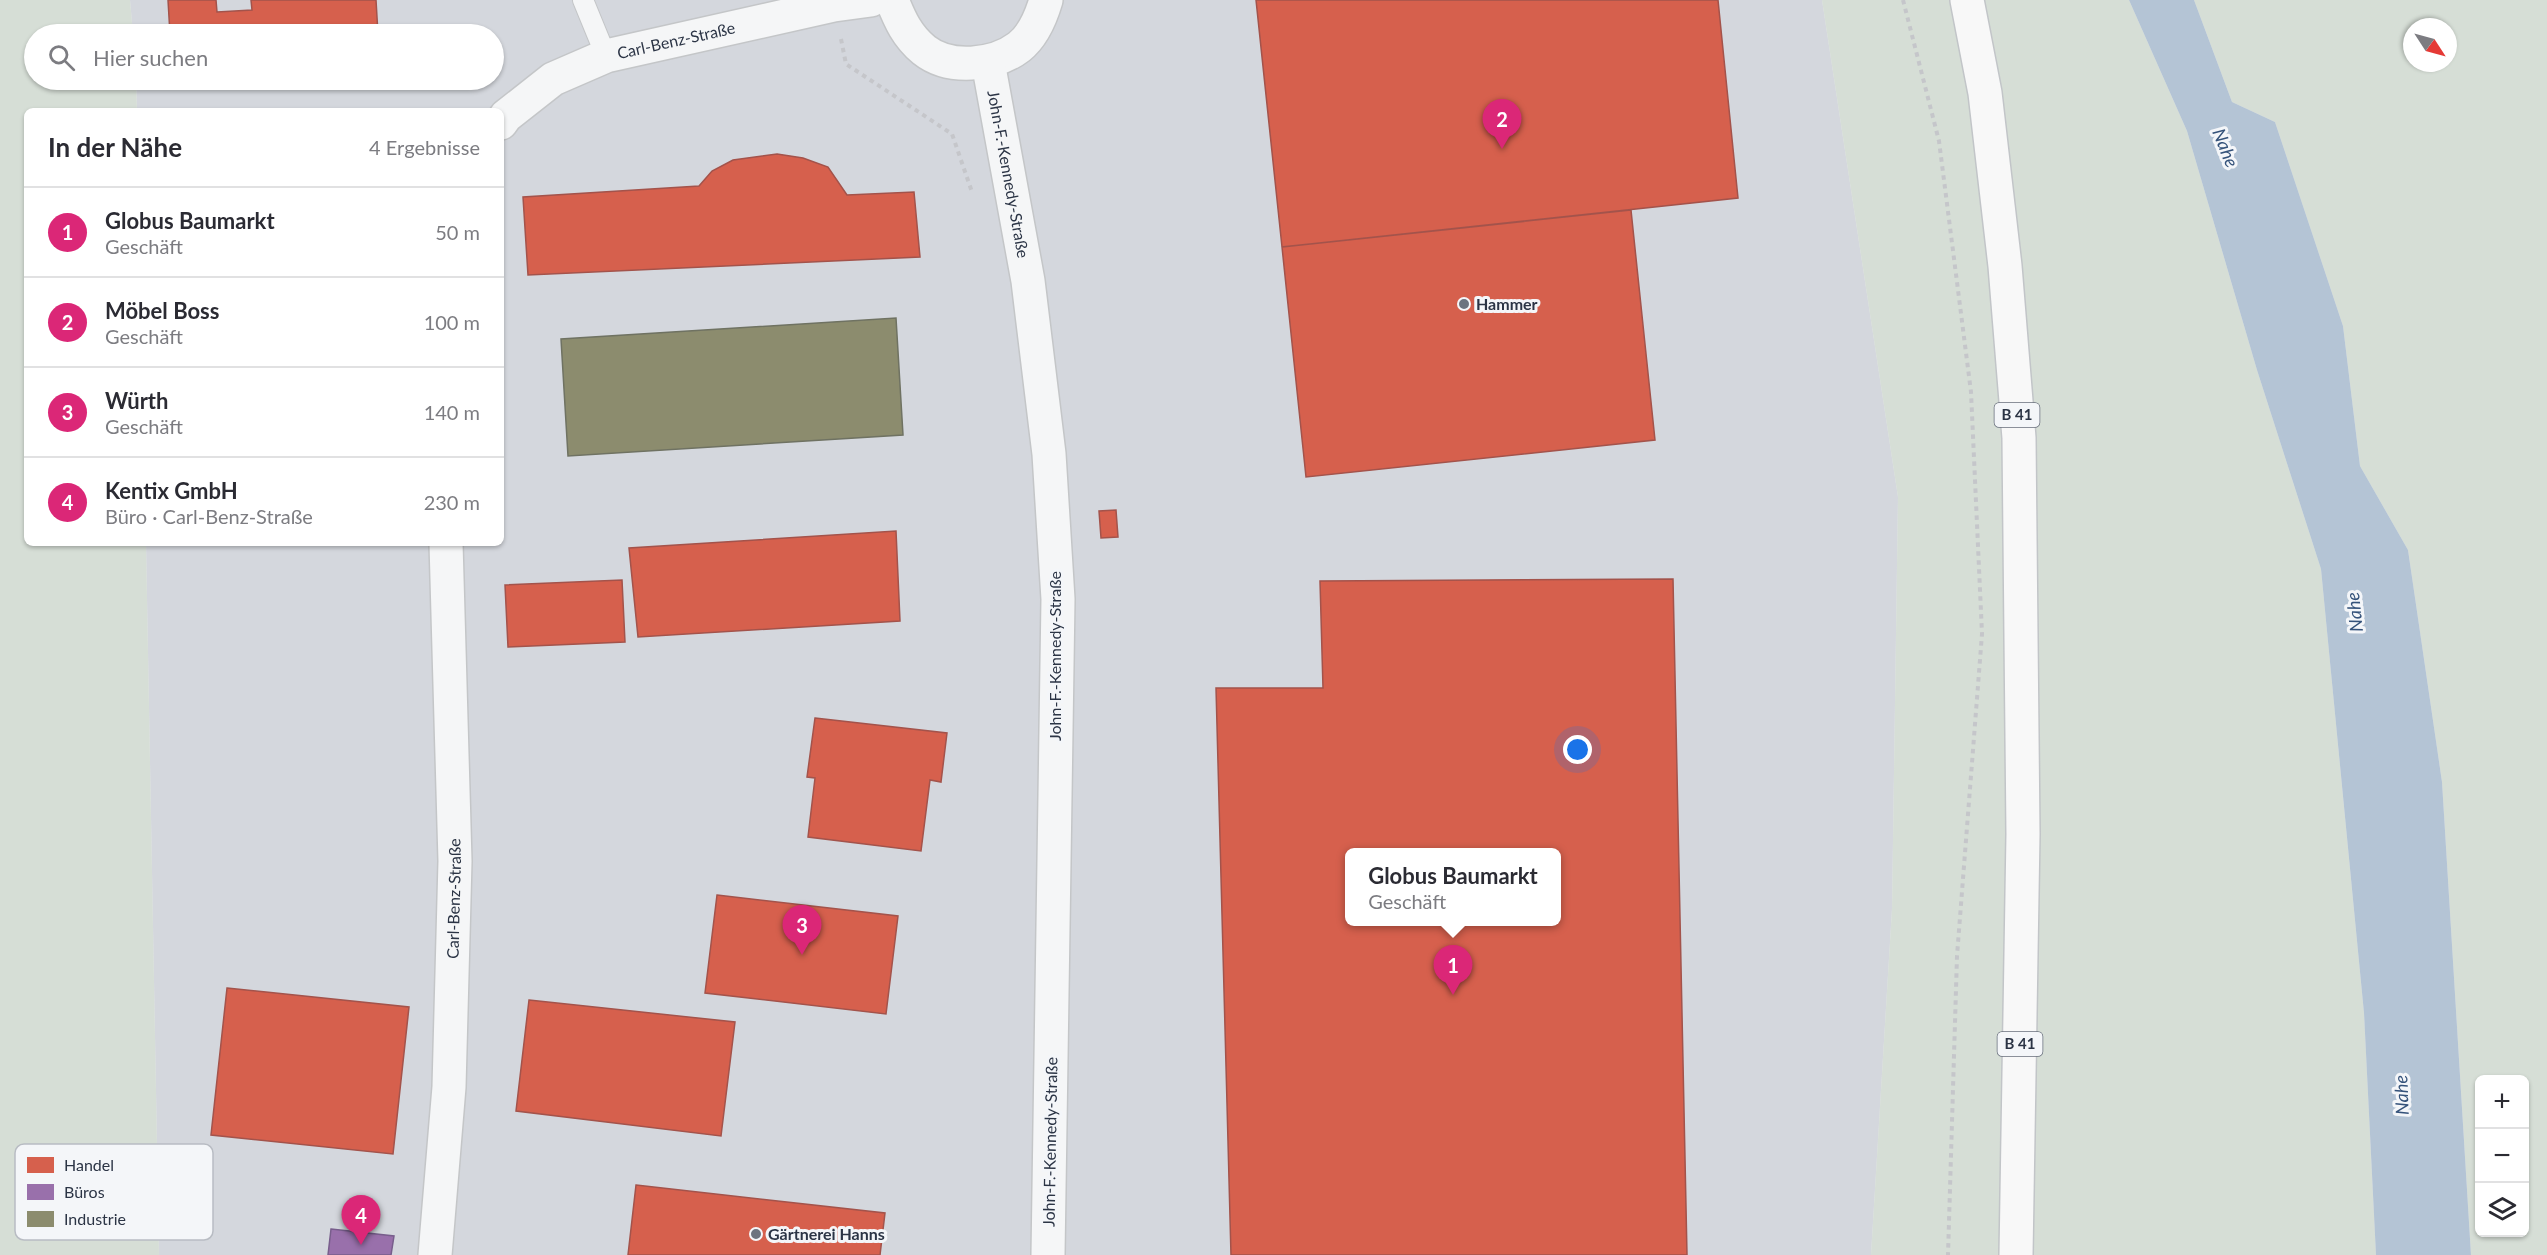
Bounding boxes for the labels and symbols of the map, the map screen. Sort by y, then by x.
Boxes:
street label: Carl-Benz-Straße [615,17,737,62]
north arrow [2403,18,2457,72]
street label: John-F.-Kennedy-Straße [984,89,1034,259]
pin: 2 [1482,100,1522,149]
water label: Nahe [2208,125,2244,170]
place label: Hammer [1476,294,1538,313]
marker: Hammer [1457,297,1471,311]
road number: B 41 [1994,403,2040,427]
street label: John-F.-Kennedy-Straße [1045,571,1064,741]
water label: Nahe [2341,591,2367,633]
your location [1563,735,1592,764]
street label: Carl-Benz-Straße [442,838,464,959]
pin: 3 [782,906,822,955]
pin: 1 [1434,946,1472,995]
road number: B 41 [1998,1032,2042,1056]
street label: John-F.-Kennedy-Straße [1039,1057,1060,1227]
water label: Nahe [2389,1075,2413,1115]
legend [15,1144,213,1240]
text: Handel [64,1155,114,1174]
text: Büros [64,1182,105,1201]
pin: 4 [342,1196,380,1245]
text: Industrie [64,1209,126,1228]
place label: Gärtnerei Hanns [768,1224,885,1243]
marker: Gärtnerei Hanns [749,1227,763,1241]

